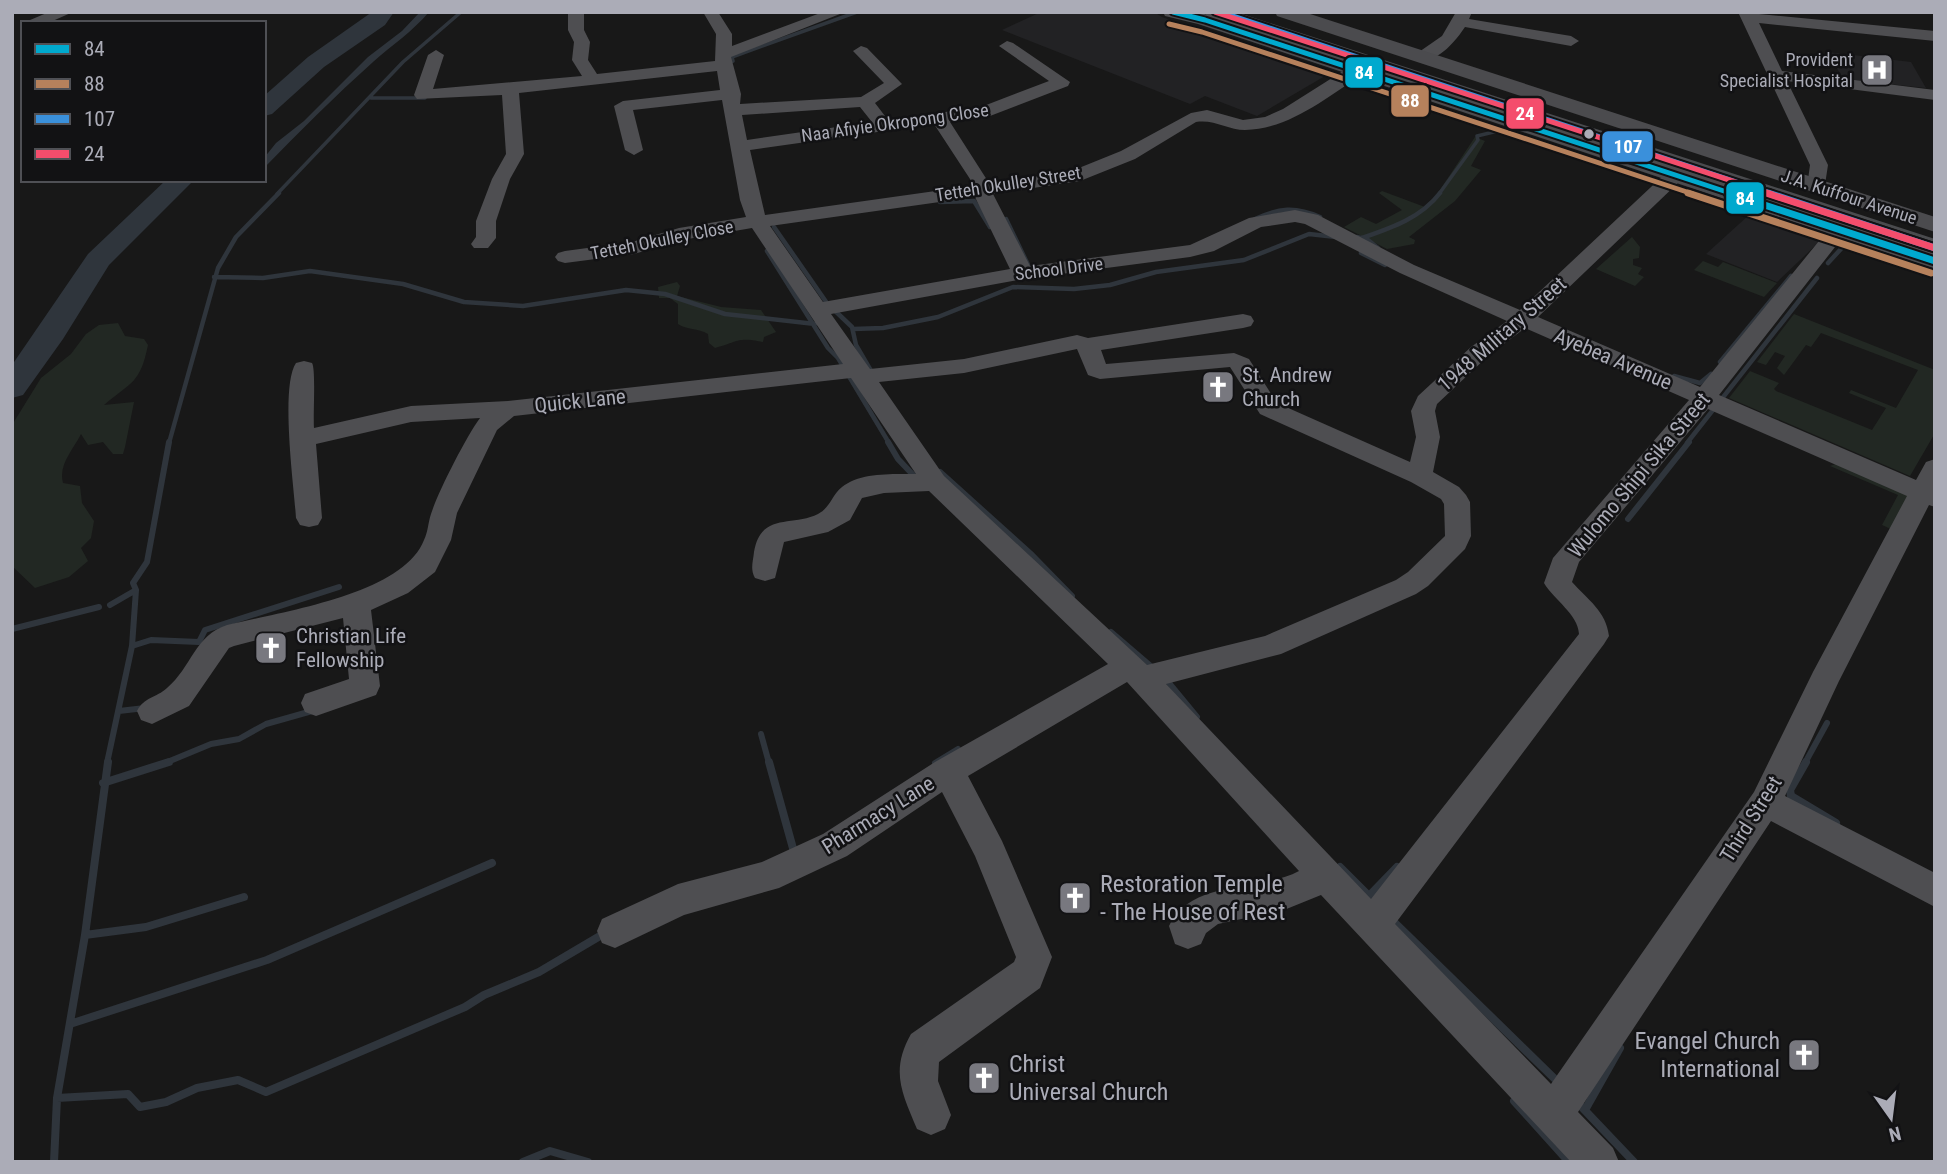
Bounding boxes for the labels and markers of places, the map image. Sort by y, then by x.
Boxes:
place label: Provident Specialist Hospital [1720,49,1853,91]
hospital icon: Provident Specialist Hospital [1858,51,1896,89]
unlabelled marker [1582,127,1596,141]
place label: St. Andrew Church [1242,363,1332,411]
church icon: St. Andrew Church [1199,368,1237,406]
place label: Christian Life Fellowship [296,624,406,672]
church icon: Christian Life Fellowship [252,629,290,667]
place label: Restoration Temple - The House of Rest [1100,870,1285,926]
church icon: Restoration Temple - The House of Rest [1056,879,1094,917]
place label: Evangel Church International [1635,1027,1780,1083]
church icon: Evangel Church International [1785,1036,1823,1074]
place label: Christ Universal Church [1009,1050,1168,1106]
church icon: Christ Universal Church [965,1059,1003,1097]

